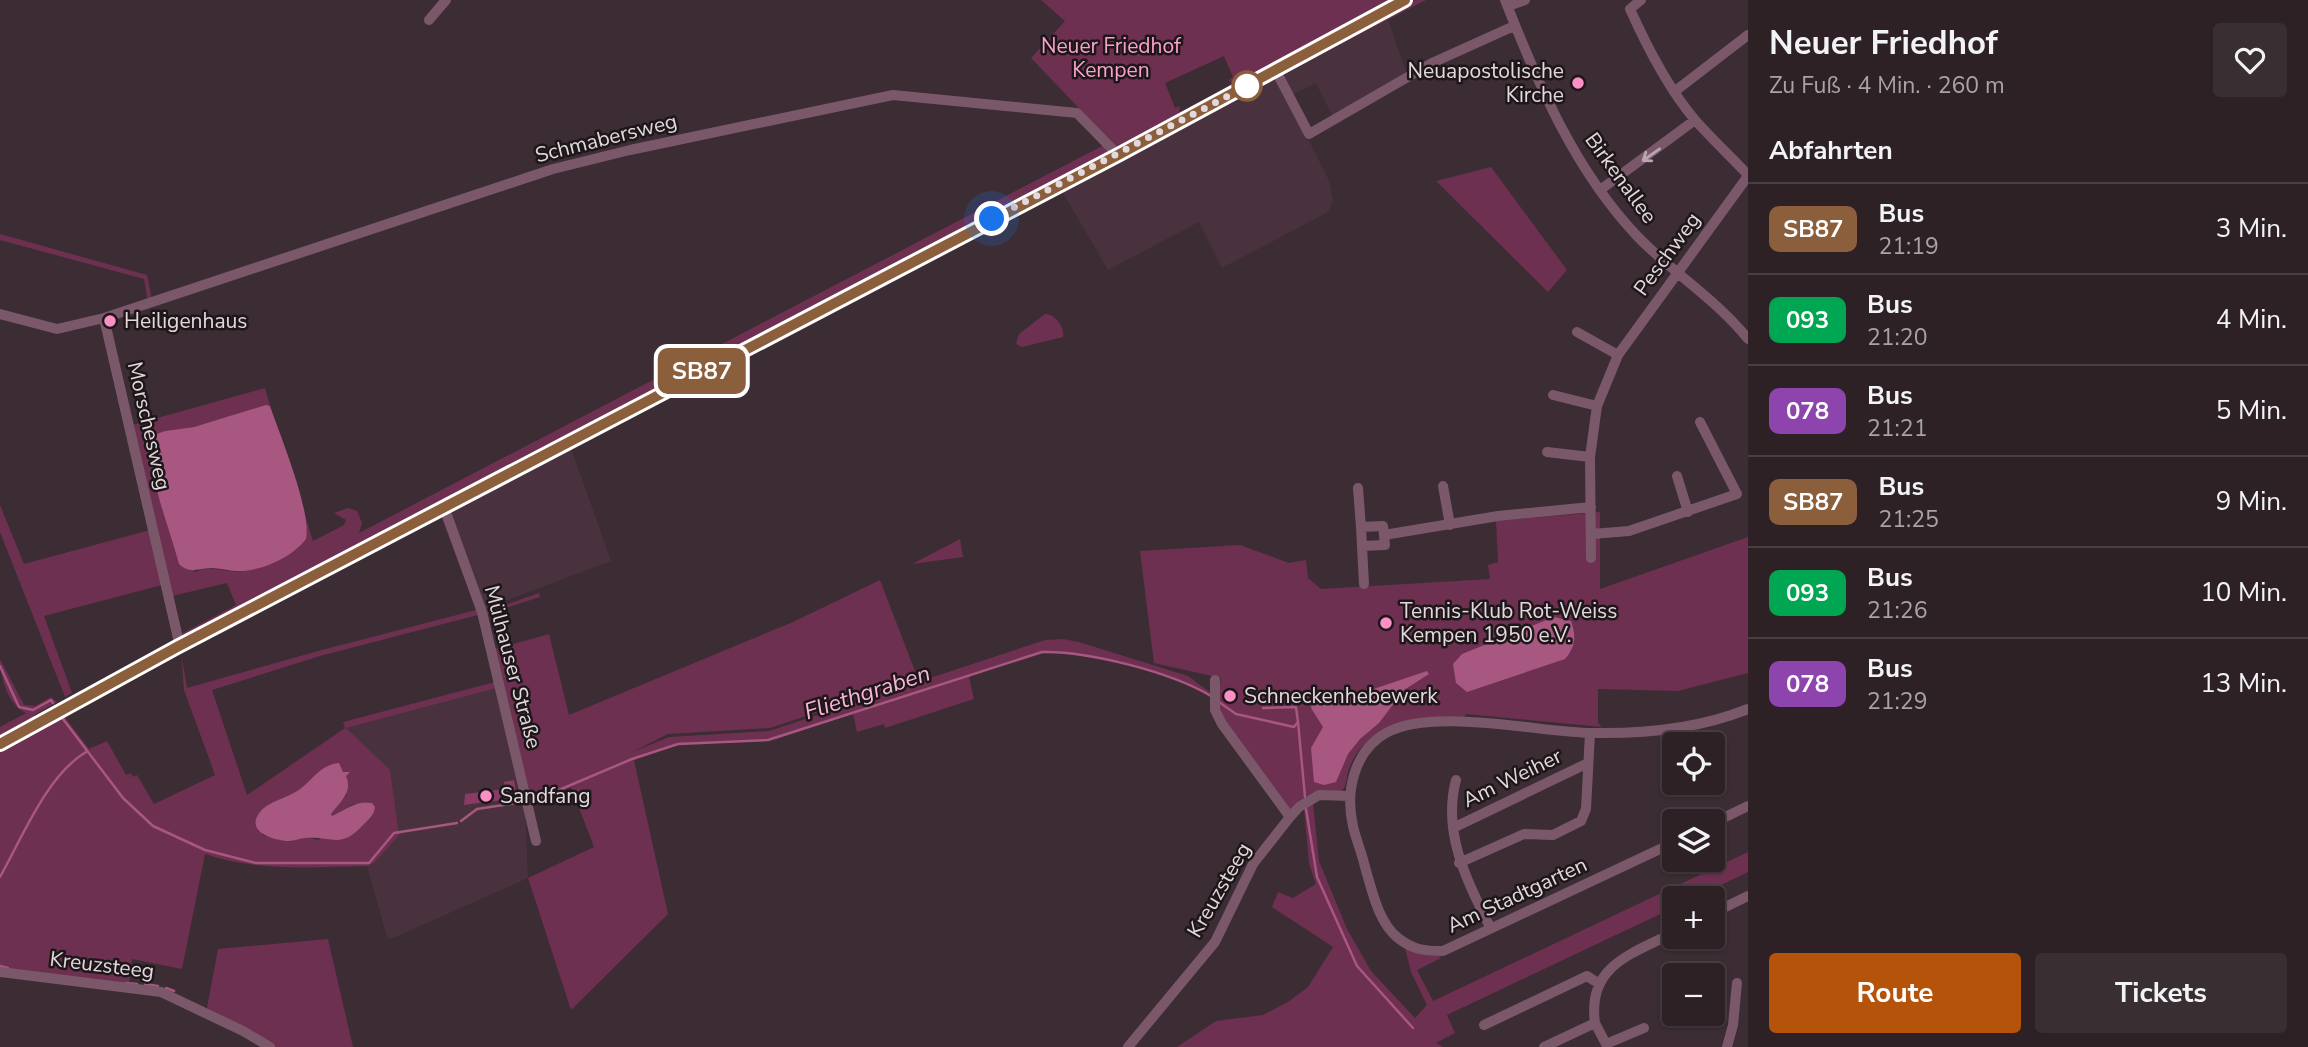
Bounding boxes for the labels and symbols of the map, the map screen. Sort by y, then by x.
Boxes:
park label: Neuer Friedhof Kempen [1041,32,1182,84]
place label: Neuapostolische Kirche [1408,57,1564,109]
unlabelled marker [1232,71,1262,101]
marker: Neuapostolische Kirche [1570,75,1586,91]
street label: Schmabersweg [532,107,680,169]
street label: Birkenallee [1579,127,1663,229]
one-way arrow [1642,148,1661,162]
your location [974,201,1009,236]
street label: Peschweg [1627,207,1707,301]
place label: Heiligenhaus [124,307,247,335]
marker: Heiligenhaus [102,313,118,329]
line badge: SB87 [653,348,751,394]
street label: Morschesweg [121,359,177,493]
street label: Mülhauser Straße [478,582,548,752]
place label: Tennis-Klub Rot-Weiss Kempen 1950 e.V. [1400,597,1617,649]
marker: Tennis-Klub Rot-Weiss Kempen 1950 e.V. [1378,615,1394,631]
water label: Fliethgraben [800,658,934,727]
place label: Schneckenhebewerk [1244,682,1438,710]
marker: Schneckenhebewerk [1222,688,1238,704]
street label: Am Weiher [1458,742,1567,814]
place label: Sandfang [500,782,590,810]
marker: Sandfang [478,788,494,804]
street label: Kreuzsteeg [1181,838,1257,942]
street label: Am Stadtgarten [1442,850,1592,940]
street label: Kreuzsteeg [48,945,156,985]

